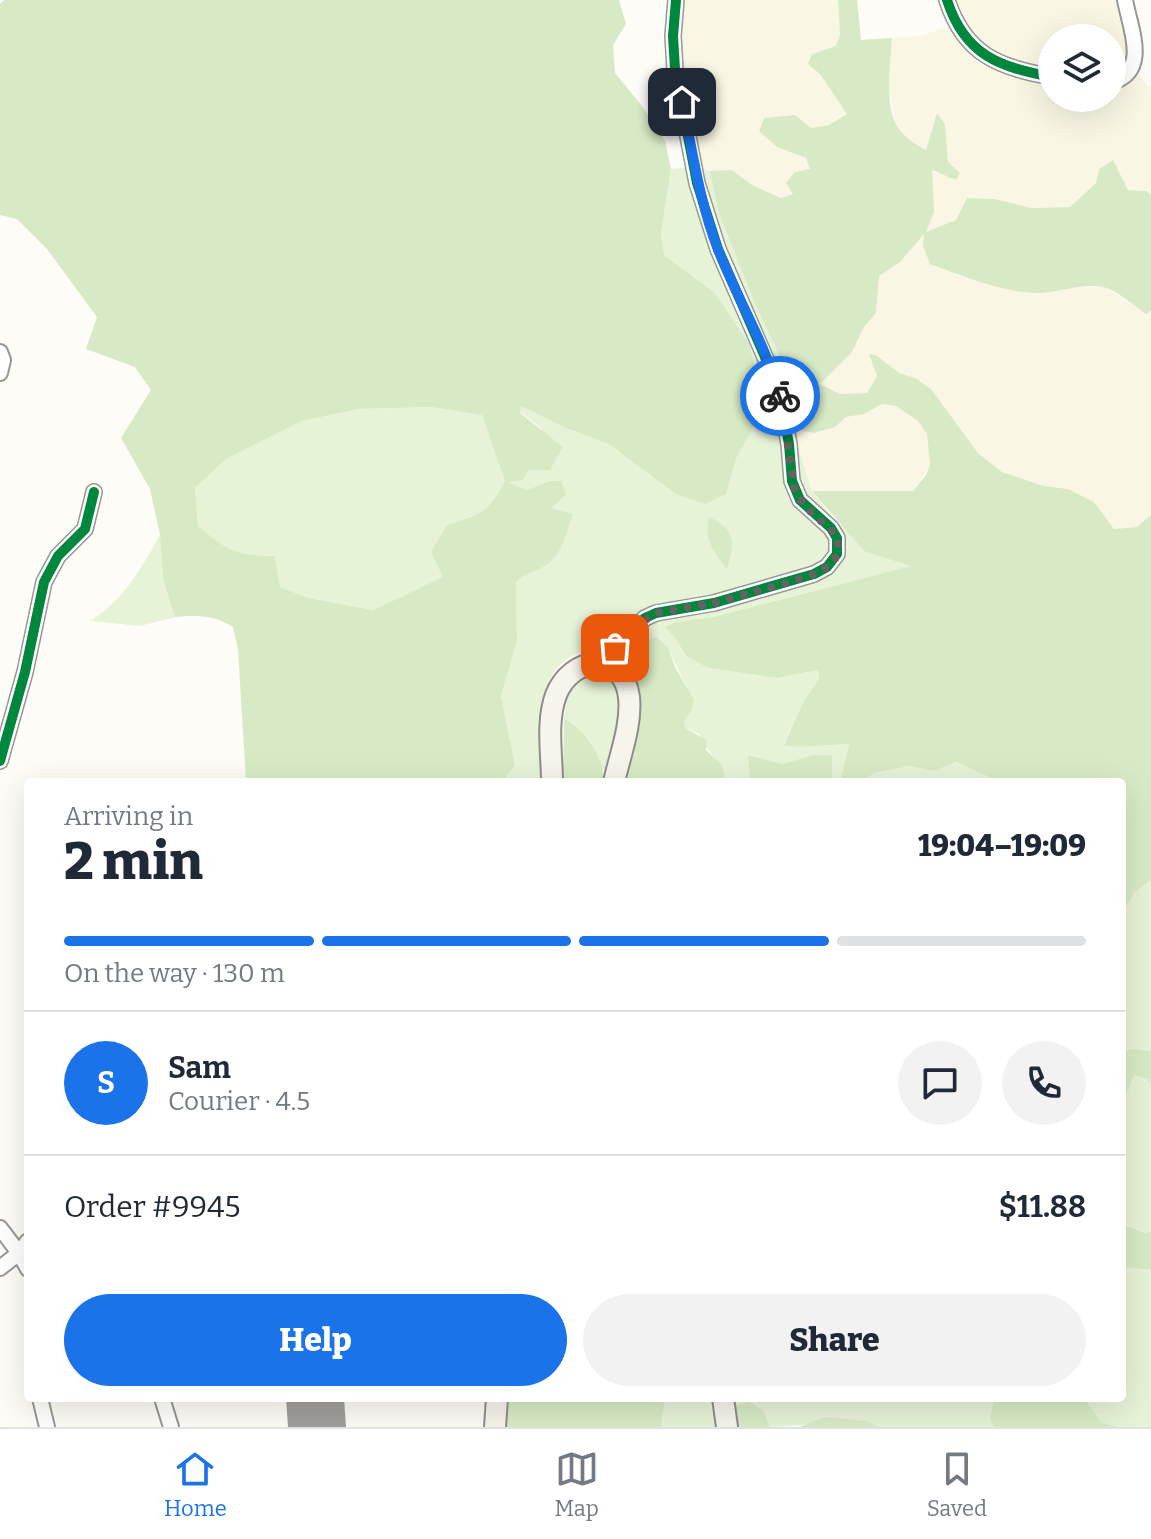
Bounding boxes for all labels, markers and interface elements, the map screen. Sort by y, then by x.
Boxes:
map controls [1038,24,1126,112]
button: layers [1038,24,1126,112]
pin [648,68,716,136]
icon: home [660,80,704,124]
courier [740,356,820,436]
icon: bike [758,374,802,418]
pin [581,614,649,682]
icon: bag [593,626,637,670]
text: Arriving in [64,801,193,832]
text: 19:04–19:09 [918,828,1086,864]
text: 2 min [64,830,203,893]
text: On the way · 130 m [64,958,285,989]
button: chat [898,1041,982,1125]
button: phone [1002,1041,1086,1125]
text: Sam [168,1050,231,1086]
text: S [97,1065,115,1101]
text: Courier · 4.5 [168,1086,310,1117]
text: Order #9945 [64,1189,241,1225]
text: $11.88 [999,1189,1086,1225]
button: Help [64,1294,567,1386]
button: Share [583,1294,1086,1386]
tab: Home [164,1447,227,1522]
tab: Map [555,1447,599,1522]
tab: Saved [927,1447,987,1522]

